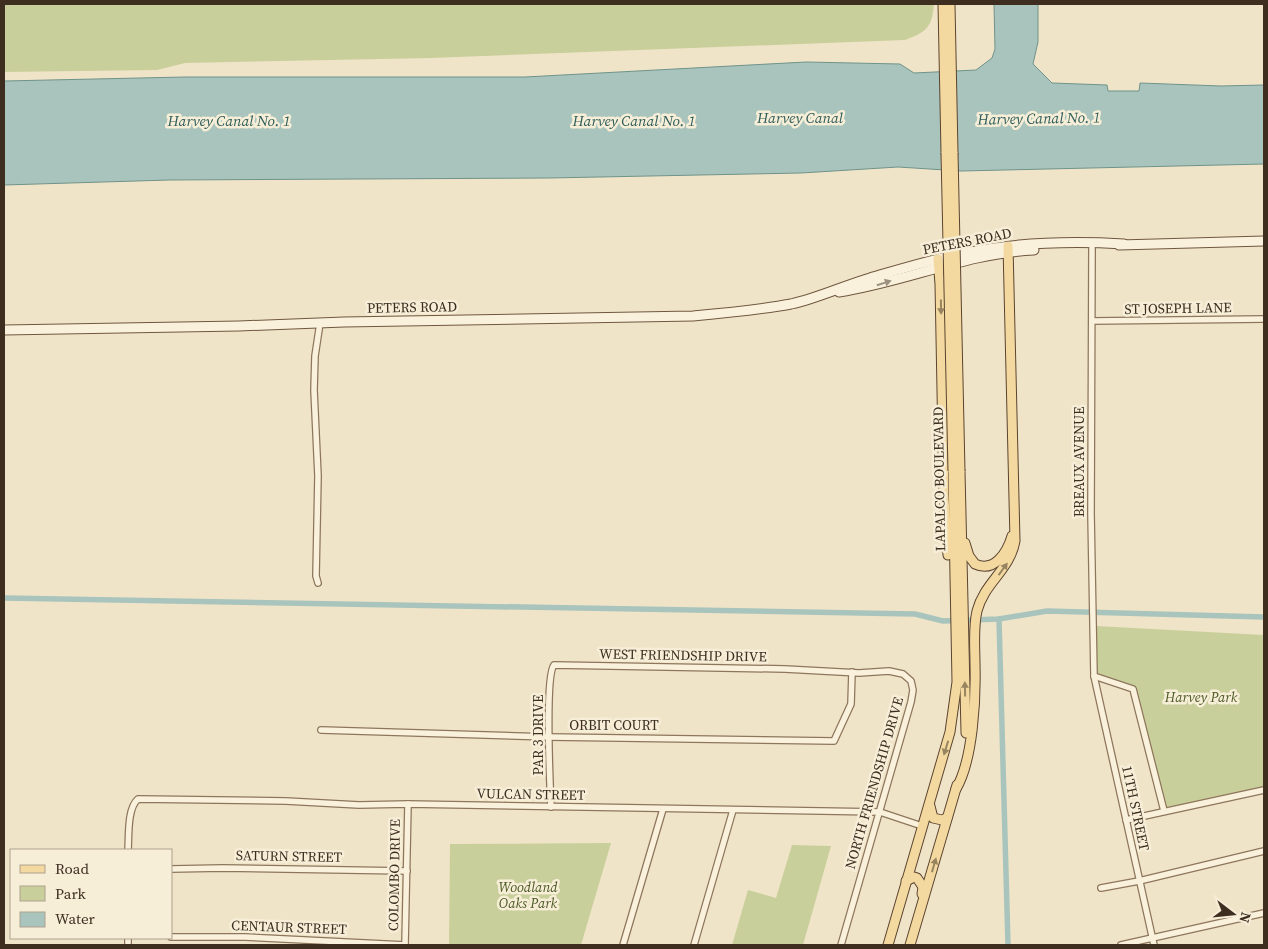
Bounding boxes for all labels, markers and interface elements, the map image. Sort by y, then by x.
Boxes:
water label: Harvey Canal No. 1 [976,106,1101,130]
water label: Harvey Canal [756,107,844,128]
water label: Harvey Canal No. 1 [166,110,291,131]
water label: Harvey Canal No. 1 [571,110,696,131]
street label: PETERS ROAD [921,223,1013,259]
one-way arrow [877,279,892,287]
street label: PETERS ROAD [367,296,457,318]
street label: ST JOSEPH LANE [1124,297,1232,319]
one-way arrow [937,300,945,316]
street label: LAPALCO BOULEVARD [928,407,950,551]
street label: BREAUX AVENUE [1069,407,1089,517]
one-way arrow [998,562,1008,576]
street label: WEST FRIENDSHIP DRIVE [599,644,767,666]
one-way arrow [961,681,969,697]
park label: Harvey Park [1164,687,1238,707]
street label: PAR 3 DRIVE [528,695,548,775]
street label: NORTH FRIENDSHIP DRIVE [840,695,908,871]
street label: ORBIT COURT [569,715,659,735]
one-way arrow [941,740,949,755]
street label: 11TH STREET [1117,764,1155,853]
street label: VULCAN STREET [476,783,586,805]
street label: COLOMBO DRIVE [383,819,405,931]
street label: SATURN STREET [236,845,343,867]
legend [10,849,172,939]
one-way arrow [930,857,938,872]
text: Road [55,858,89,879]
park label: Woodland Oaks Park [498,877,558,913]
text: Park [55,883,87,904]
north arrow [1208,889,1258,939]
text: Water [55,908,96,929]
text: N [1234,910,1257,925]
street label: CENTAUR STREET [231,915,348,939]

